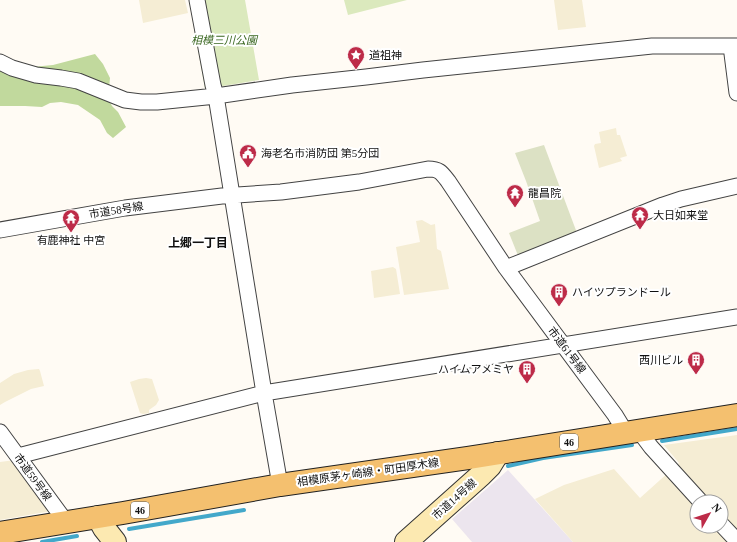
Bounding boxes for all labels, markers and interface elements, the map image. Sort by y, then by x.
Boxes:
park label: 相模三川公園 [191,34,259,46]
place icon: 道祖神 [346,45,366,70]
place label: 道祖神 [369,49,402,61]
public building icon: 海老名市消防団 第5分団 [238,143,258,168]
place label: 海老名市消防団 第5分団 [261,147,379,159]
temple icon: 龍昌院 [505,183,525,208]
place label: 龍昌院 [528,187,561,199]
street label: 市道58号線 [88,200,144,220]
temple icon: 大日如来堂 [630,205,650,230]
temple icon: 有鹿神社 中宮 [61,208,81,233]
place label: 大日如来堂 [653,209,708,221]
place label: 有鹿神社 中宮 [37,234,105,246]
district label: 上郷一丁目 [168,236,228,250]
building icon: ハイツプランドール [549,282,569,307]
place label: ハイツプランドール [572,286,671,298]
street label: 市道61号線 [546,324,588,376]
building icon: 西川ビル [686,350,706,375]
place label: 西川ビル [639,354,683,366]
building icon: ハイムアメミヤ [517,359,537,384]
place label: ハイムアメミヤ [438,363,514,375]
road number: 46 [560,434,578,450]
street label: 市道59号線 [12,451,54,503]
street label: 相模原茅ヶ崎線・町田厚木線 [296,456,440,488]
street label: 市道14号線 [430,476,478,522]
north arrow [689,494,729,534]
text: N [710,501,724,515]
road number: 46 [131,502,149,518]

